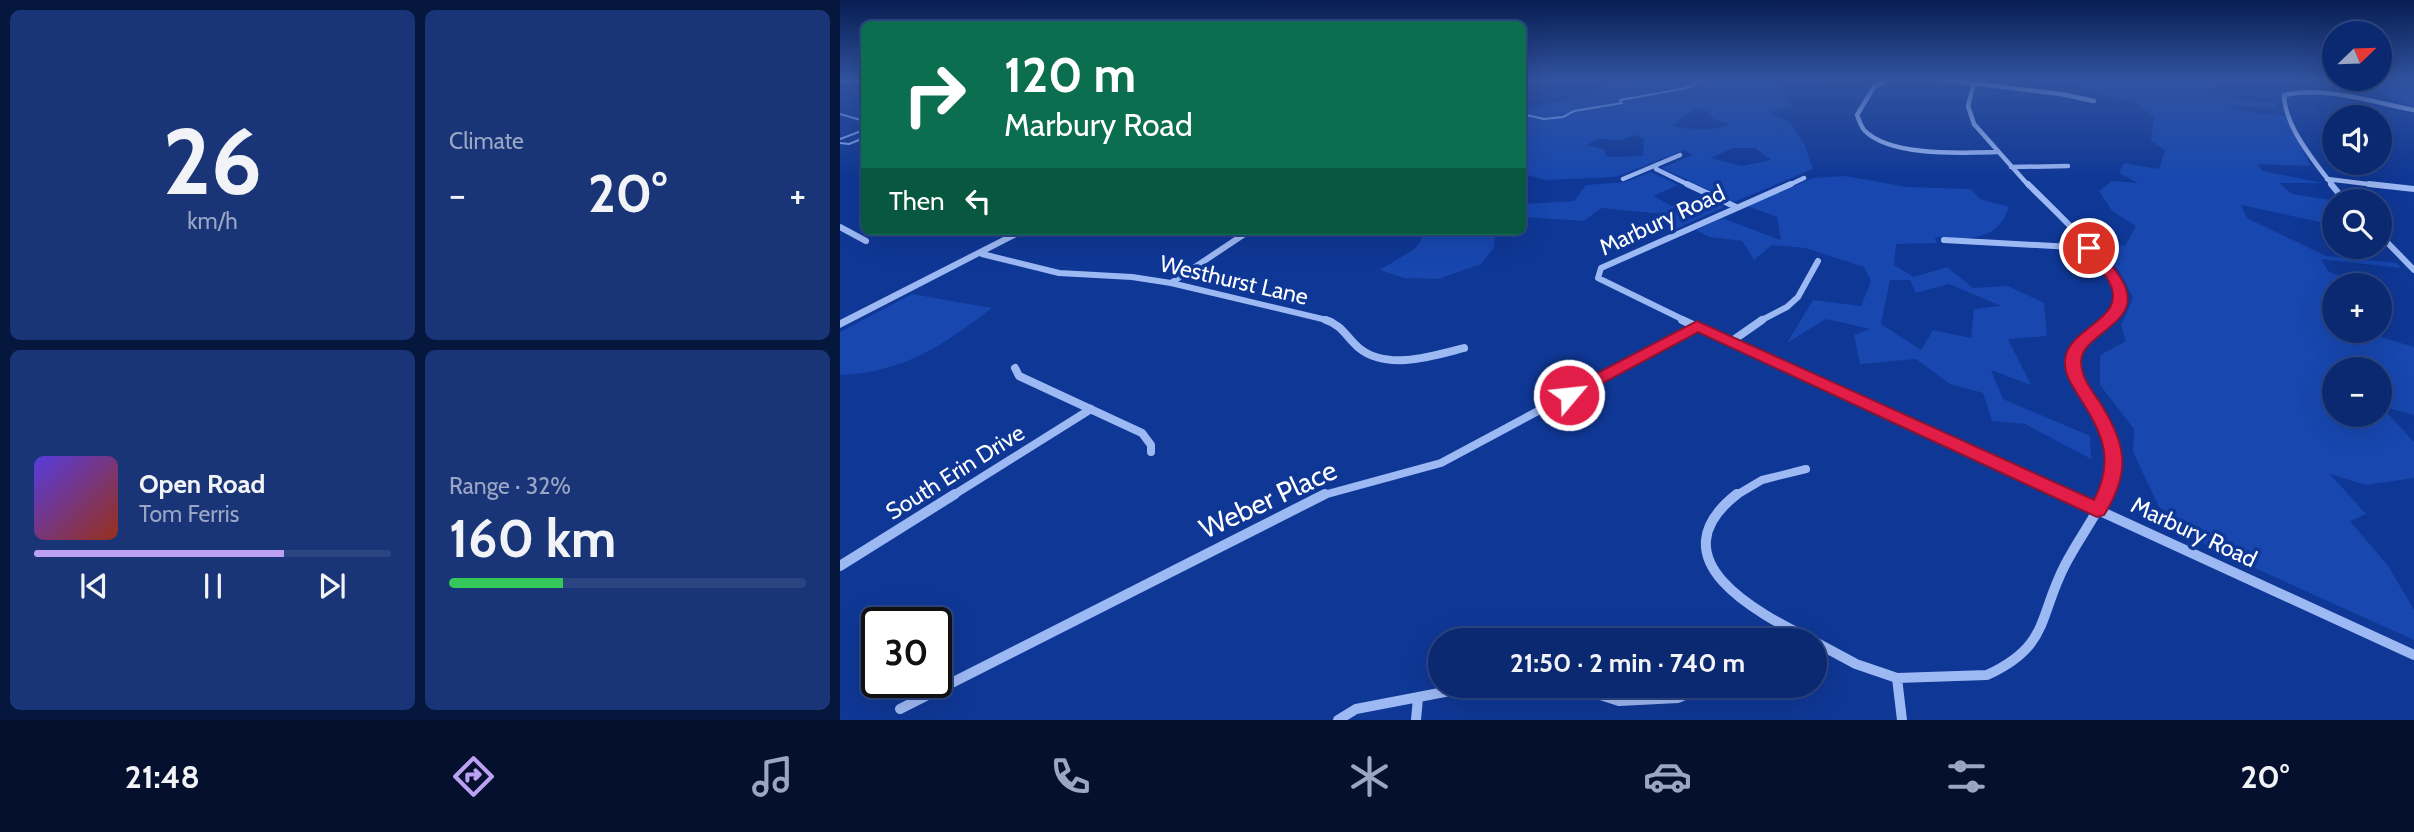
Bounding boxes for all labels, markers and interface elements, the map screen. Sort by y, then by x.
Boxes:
north arrow [2322,21,2392,91]
map controls [2322,21,2392,427]
text: 120 m [1004,45,1136,104]
icon: right [889,49,980,140]
text: Marbury Road [1004,105,1193,144]
button: sound [2322,105,2392,175]
text: 26 [163,106,262,217]
text: Climate [449,127,524,155]
text: 20° [588,162,667,225]
text: − [449,171,466,218]
text: + [789,171,806,218]
street label: Marbury Road [1595,179,1729,261]
icon: left [959,182,997,220]
text: Then [889,185,945,217]
button: search [2322,189,2392,259]
text: km/h [187,207,238,235]
pin [2059,218,2119,278]
icon: arrive [2070,229,2108,267]
street label: Westhurst Lane [1157,249,1311,311]
button: + [2322,273,2392,343]
button: − [2322,357,2392,427]
position arrow [1532,358,1606,432]
street label: South Erin Drive [881,418,1030,526]
street label: Weber Place [1194,452,1342,546]
text: Open Road [139,468,265,500]
text: Range · 32% [449,472,571,500]
street label: Marbury Road [2127,491,2261,573]
text: Tom Ferris [139,500,239,528]
text: 160 km [449,507,616,570]
icon: previous [75,567,113,605]
icon: pause [194,567,232,605]
icon: next [313,567,351,605]
speed limit sign: 30 [861,607,952,698]
text: 21:50 · 2 min · 740 m [1510,647,1745,679]
icon: directions [449,752,498,801]
icon: music [748,752,797,801]
icon: phone [1046,752,1095,801]
icon: climate [1345,752,1394,801]
icon: car [1643,752,1692,801]
icon: filters [1942,752,1991,801]
text: 21:48 [125,757,200,796]
text: 20° [2240,757,2289,796]

